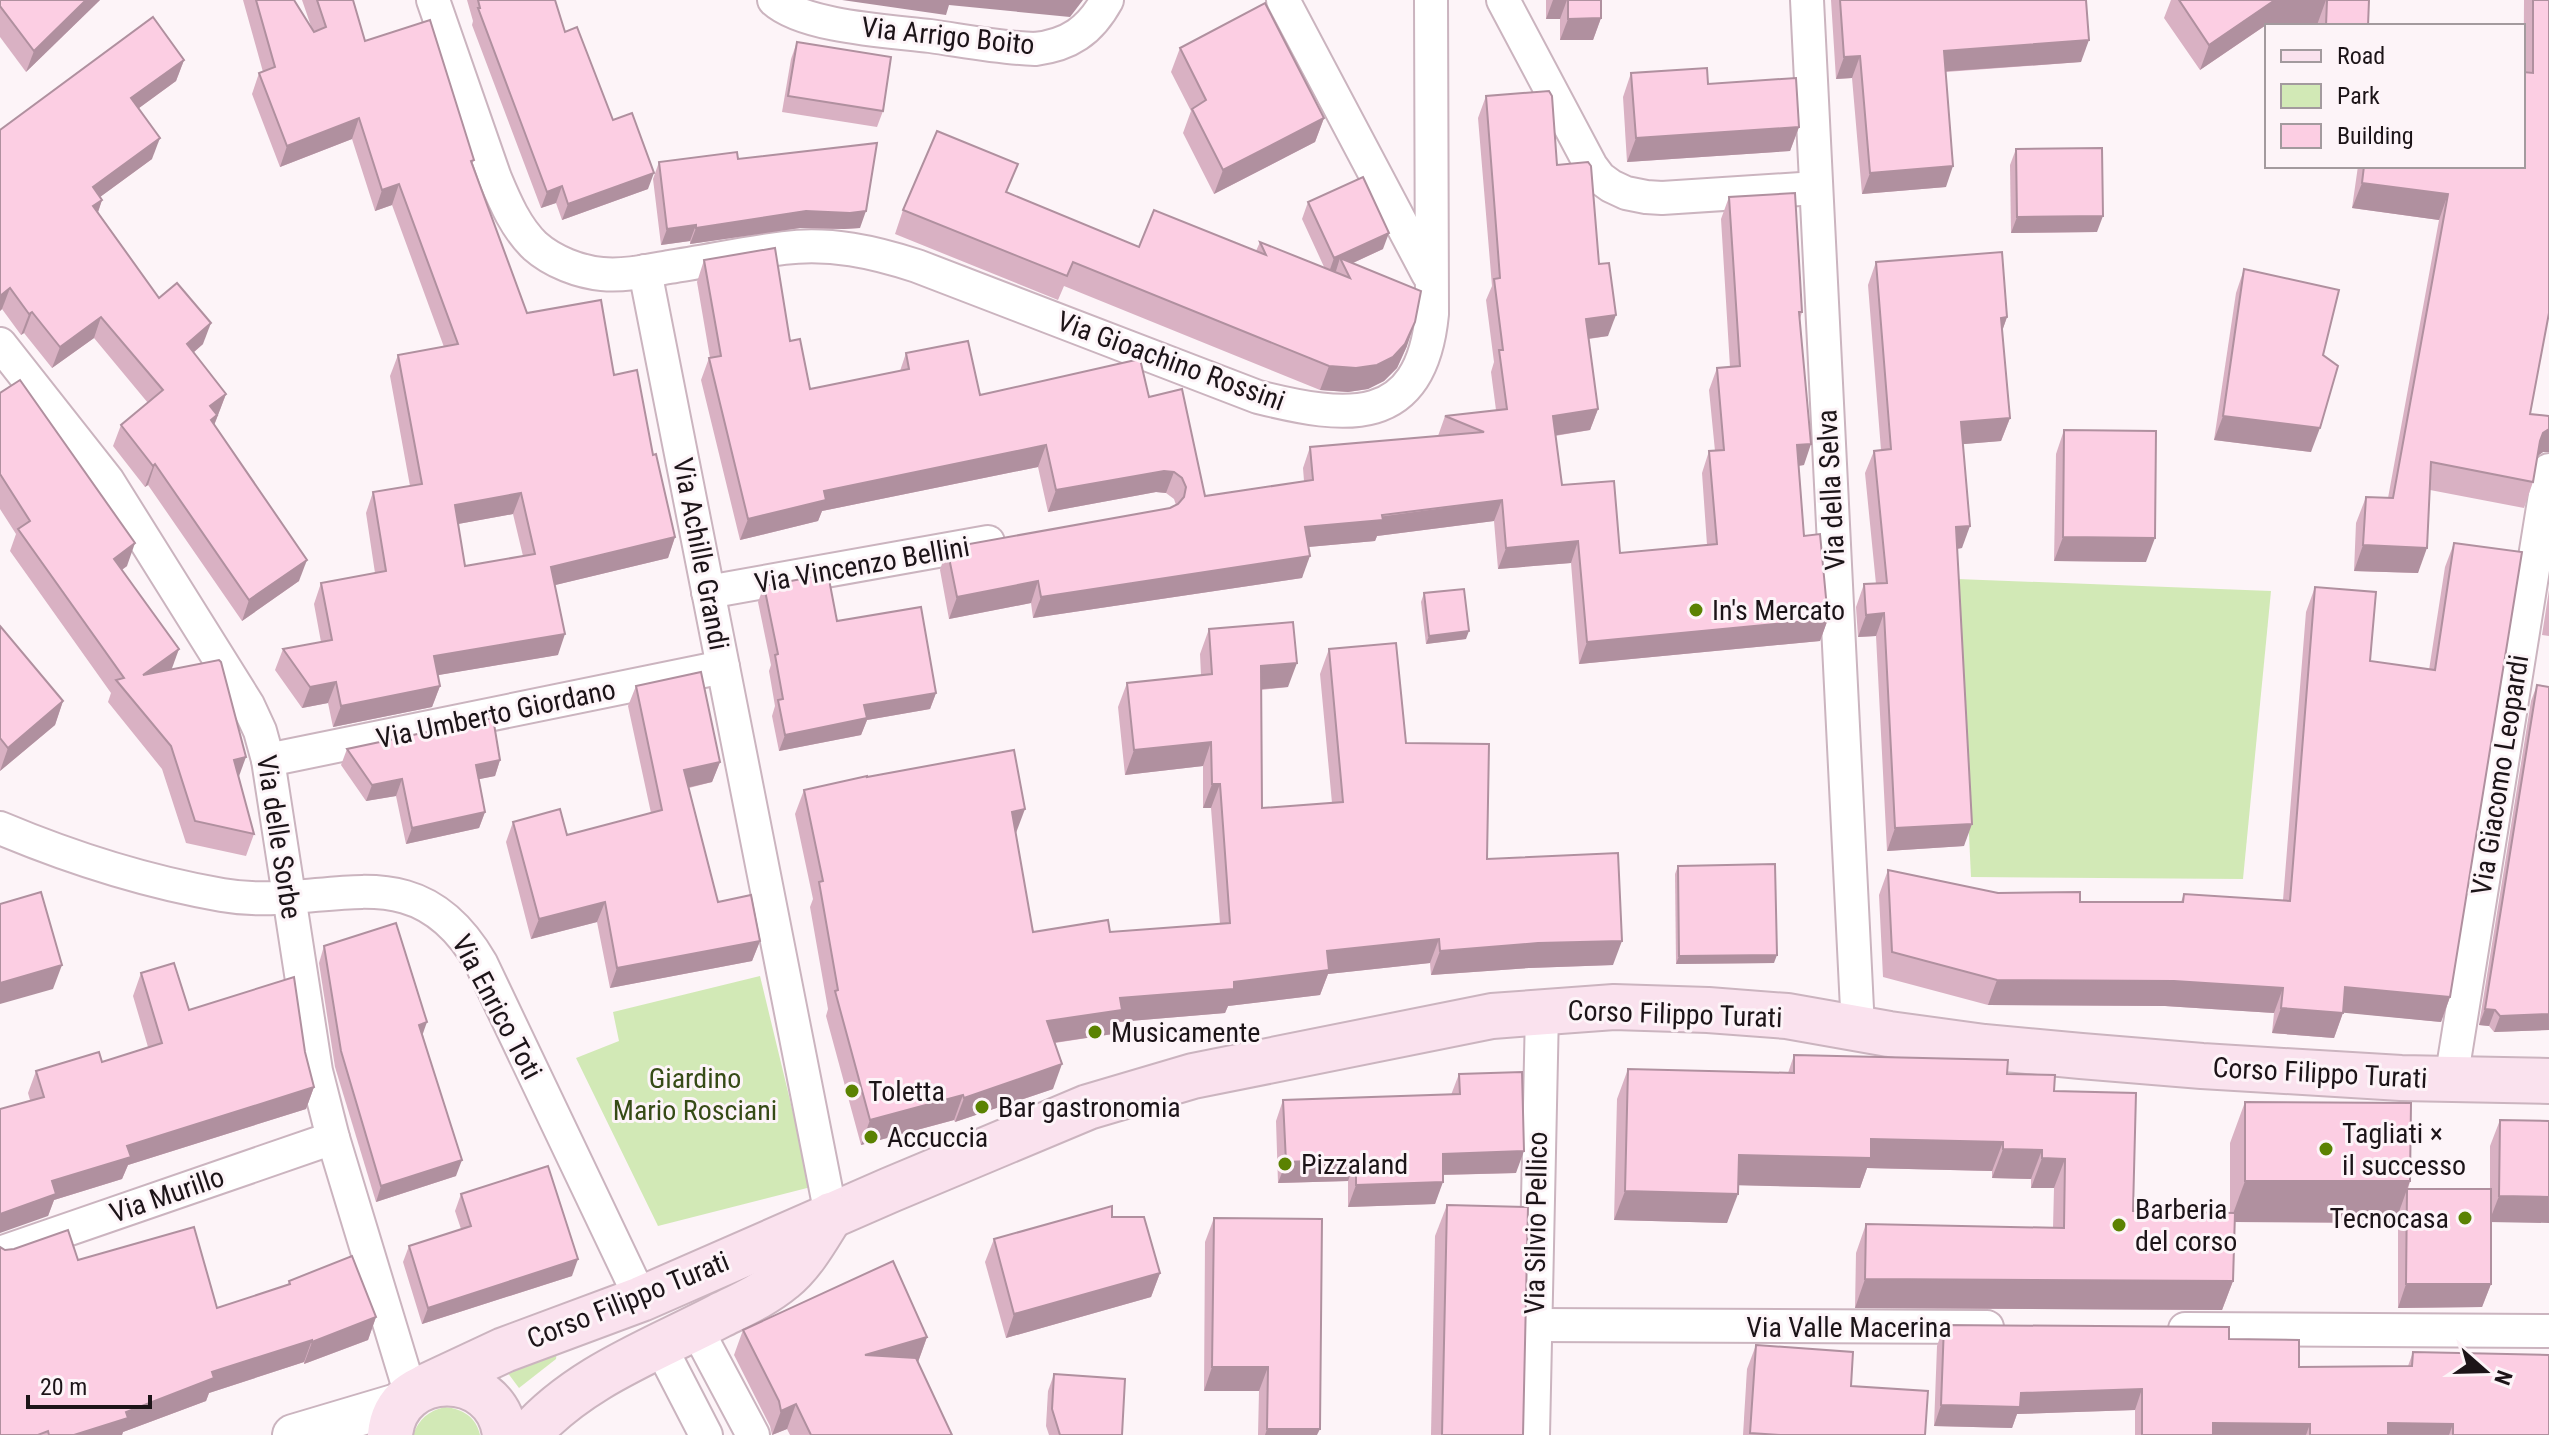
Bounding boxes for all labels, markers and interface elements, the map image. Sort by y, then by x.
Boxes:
street label: Via Arrigo Boito [860,11,1036,61]
legend [2265,24,2525,168]
text: Road [2337,42,2385,70]
text: Park [2337,82,2380,110]
text: Building [2337,122,2414,150]
street label: Via Gioachino Rossini [1053,304,1289,418]
street label: Via della Selva [1810,409,1852,571]
street label: Via Achille Grandi [666,455,736,653]
street label: Via Vincenzo Bellini [752,530,972,600]
place label: In's Mercato [1712,594,1845,627]
marker: In's Mercato [1687,601,1705,619]
street label: Via Giacomo Leopardi [2465,652,2535,898]
street label: Via Umberto Giordano [373,673,619,755]
street label: Via delle Sorbe [250,753,308,921]
street label: Via Enrico Toti [445,929,549,1085]
street label: Corso Filippo Turati [1567,994,1783,1034]
place label: Musicamente [1111,1016,1260,1049]
marker: Musicamente [1086,1023,1104,1041]
street label: Corso Filippo Turati [2212,1051,2428,1095]
park label: Giardino Mario Rosciani [613,1062,777,1127]
place label: Toletta [868,1075,945,1108]
marker: Toletta [843,1082,861,1100]
place label: Bar gastronomia [998,1091,1181,1124]
marker: Bar gastronomia [973,1098,991,1116]
place label: Tagliati × il successo [2342,1117,2466,1182]
place label: Accuccia [887,1121,988,1154]
marker: Accuccia [862,1128,880,1146]
street label: Via Silvio Pellico [1518,1131,1554,1315]
marker: Tagliati × il successo [2317,1140,2335,1158]
place label: Pizzaland [1301,1148,1408,1181]
marker: Pizzaland [1276,1155,1294,1173]
street label: Via Murillo [106,1160,228,1230]
place label: Barberia del corso [2135,1193,2237,1258]
place label: Tecnocasa [2330,1202,2449,1235]
marker: Tecnocasa [2456,1209,2474,1227]
marker: Barberia del corso [2110,1216,2128,1234]
street label: Corso Filippo Turati [522,1244,734,1356]
street label: Via Valle Macerina [1746,1311,1952,1344]
north arrow [2445,1331,2525,1411]
scale bar [28,1359,150,1409]
text: N [2489,1367,2517,1388]
text: 20 m [40,1373,87,1401]

